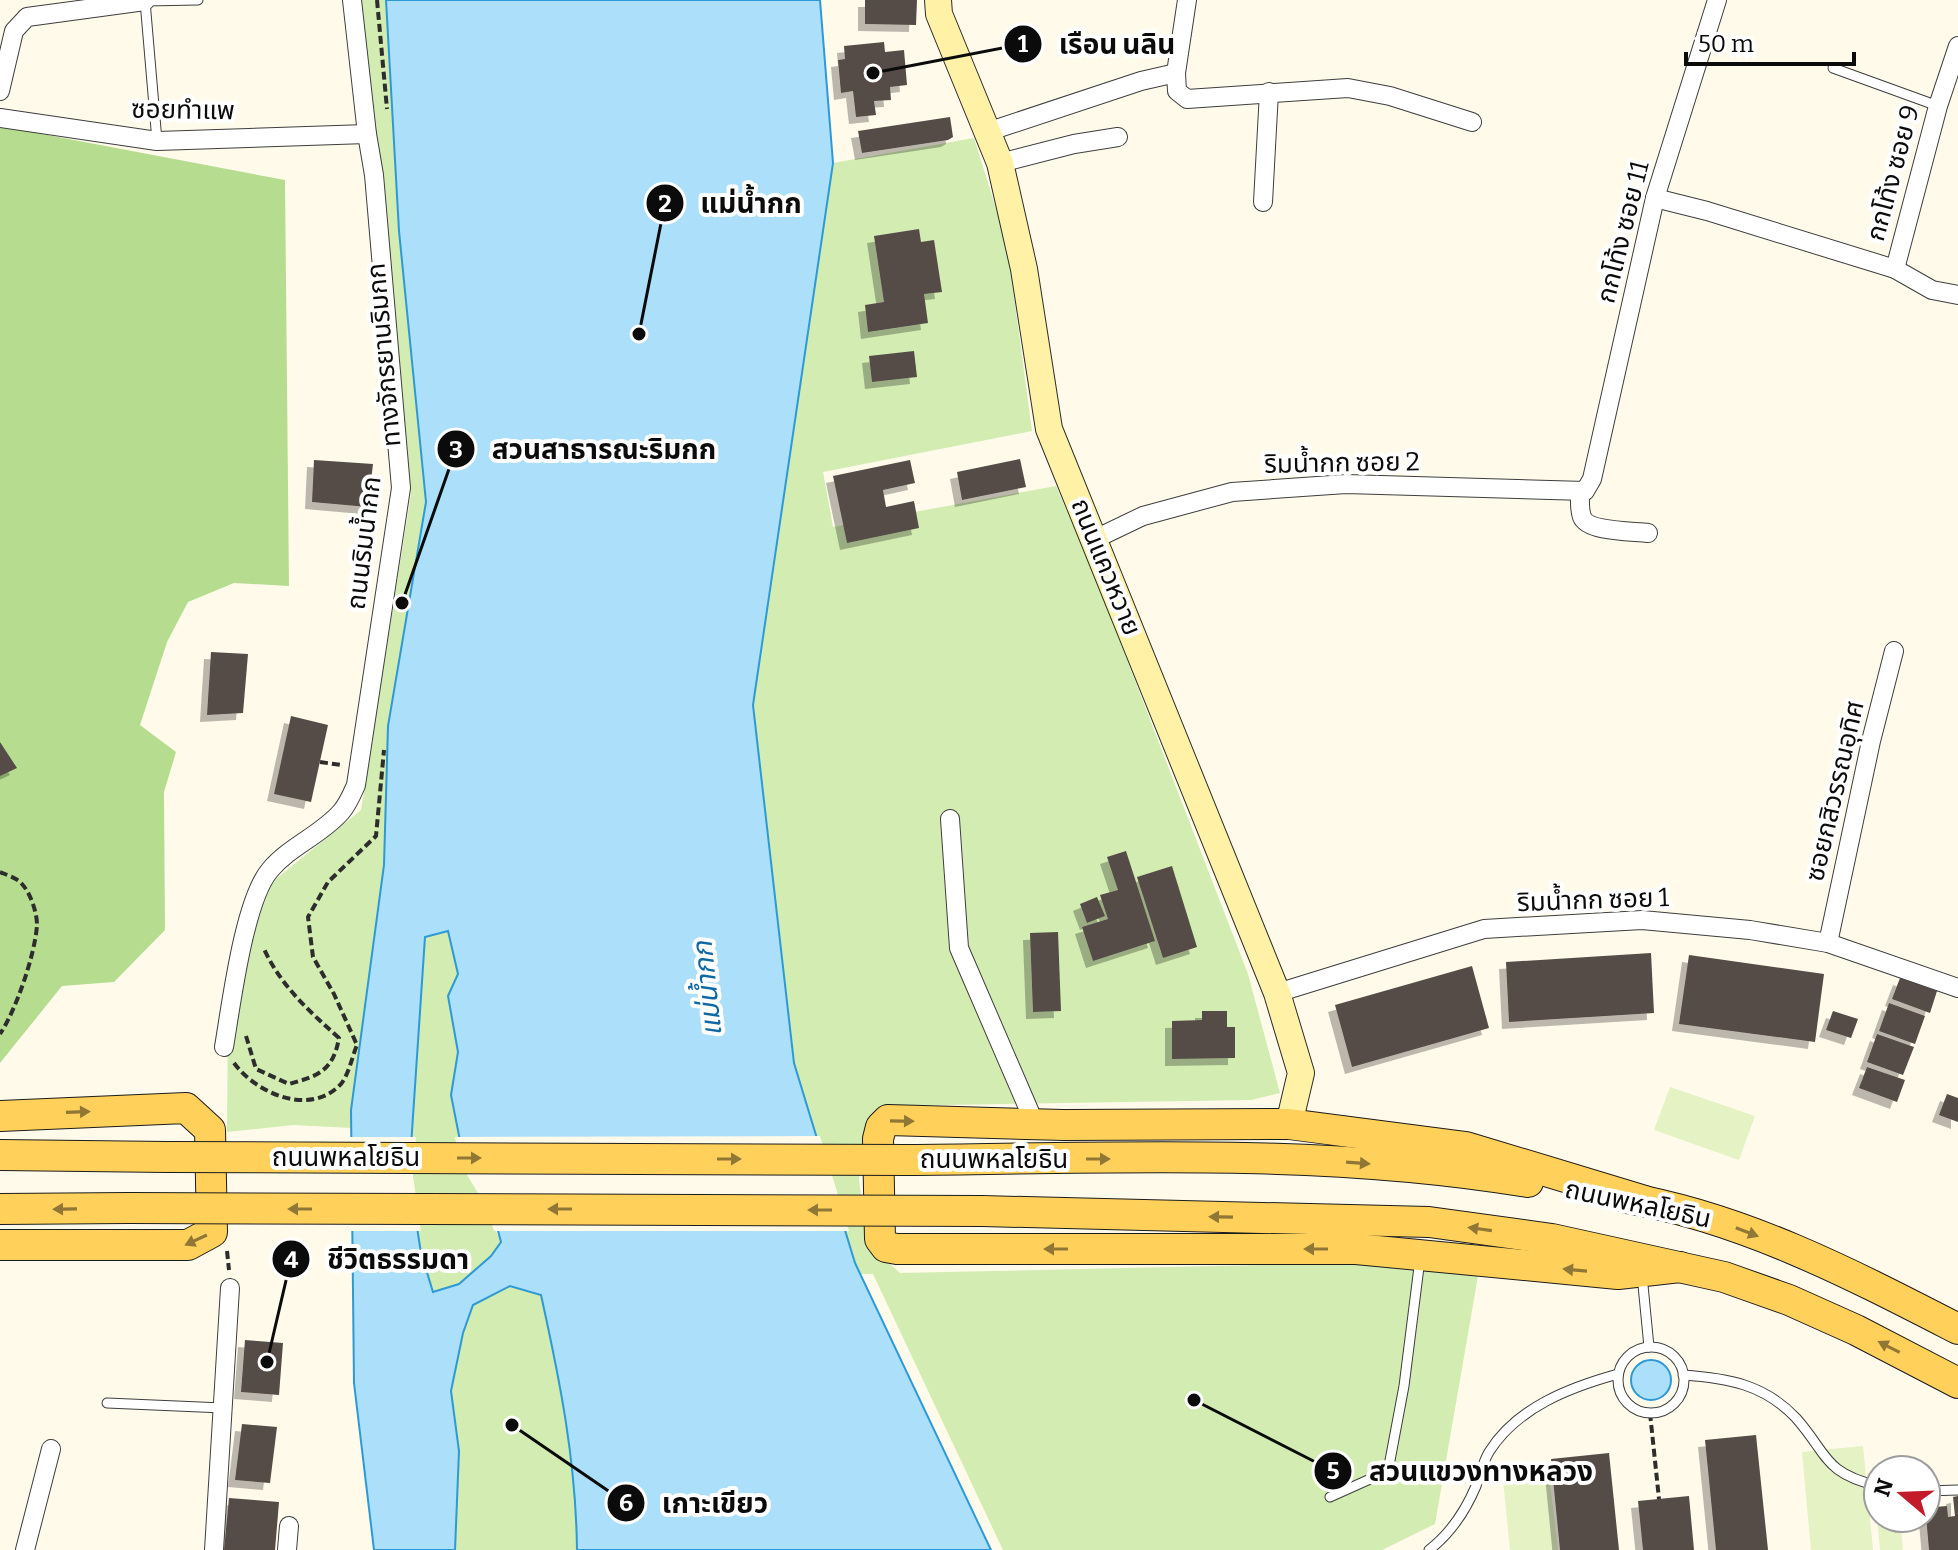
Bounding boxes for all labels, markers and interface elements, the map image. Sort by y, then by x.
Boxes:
scale bar [1686,16,1854,66]
callout: เรือน นลิน [1003,18,1191,70]
text: เรือน นลิน [1059,28,1175,61]
text: 1 [1018,30,1029,58]
text: 50 m [1698,30,1754,58]
street label: ซอยทำแพ [131,94,235,126]
street label: กกโท้ง ซอย 9 [1860,102,1926,244]
street label: กกโท้ง ซอย 11 [1590,157,1656,306]
callout: แม่น้ำกก [645,177,818,229]
text: แม่น้ำกก [700,183,802,220]
text: 2 [658,190,672,218]
street label: ทางจักรยานริมกก [361,262,407,448]
callout: สวนสาธารณะริมกก [436,423,733,475]
text: สวนสาธารณะริมกก [492,433,716,466]
text: 3 [449,436,463,464]
street label: ริมน้ำกก ซอย 2 [1264,443,1420,480]
street label: ถนนริมน้ำกก [337,474,388,611]
street label: ถนนแควหวาย [1064,494,1148,640]
street label: ซอยกสิวรรณอุทิศ [1799,698,1871,884]
street label: ริมน้ำกก ซอย 1 [1516,879,1670,918]
water label: แม่น้ำกก [683,939,728,1038]
one-way arrow [66,1106,91,1119]
one-way arrow [890,1115,915,1127]
street label: ถนนพหลโยธิน [272,1142,420,1173]
street label: ถนนพหลโยธิน [920,1144,1068,1175]
one-way arrow [457,1152,482,1164]
one-way arrow [1086,1152,1111,1165]
one-way arrow [717,1153,742,1165]
one-way arrow [1346,1157,1371,1170]
street label: ถนนพหลโยธิน [1562,1173,1714,1235]
one-way arrow [52,1202,77,1215]
one-way arrow [287,1203,312,1215]
one-way arrow [547,1203,572,1215]
one-way arrow [807,1204,832,1216]
one-way arrow [1208,1210,1233,1223]
one-way arrow [1467,1222,1492,1235]
one-way arrow [1735,1226,1759,1239]
one-way arrow [185,1233,208,1246]
callout: ชีวิตธรรมดา [271,1233,485,1285]
text: ชีวิตธรรมดา [327,1243,469,1276]
one-way arrow [1043,1243,1068,1255]
one-way arrow [1303,1243,1328,1255]
text: 4 [284,1246,299,1274]
one-way arrow [1562,1264,1587,1277]
one-way arrow [1877,1340,1900,1353]
callout: สวนแขวงทางหลวง [1313,1445,1609,1497]
north arrow [1862,1454,1942,1534]
text: สวนแขวงทางหลวง [1369,1455,1593,1488]
text: 5 [1326,1457,1340,1485]
text: N [1868,1475,1899,1500]
callout: เกาะเขียว [606,1477,784,1529]
text: เกาะเขียว [662,1487,768,1520]
text: 6 [619,1489,633,1517]

